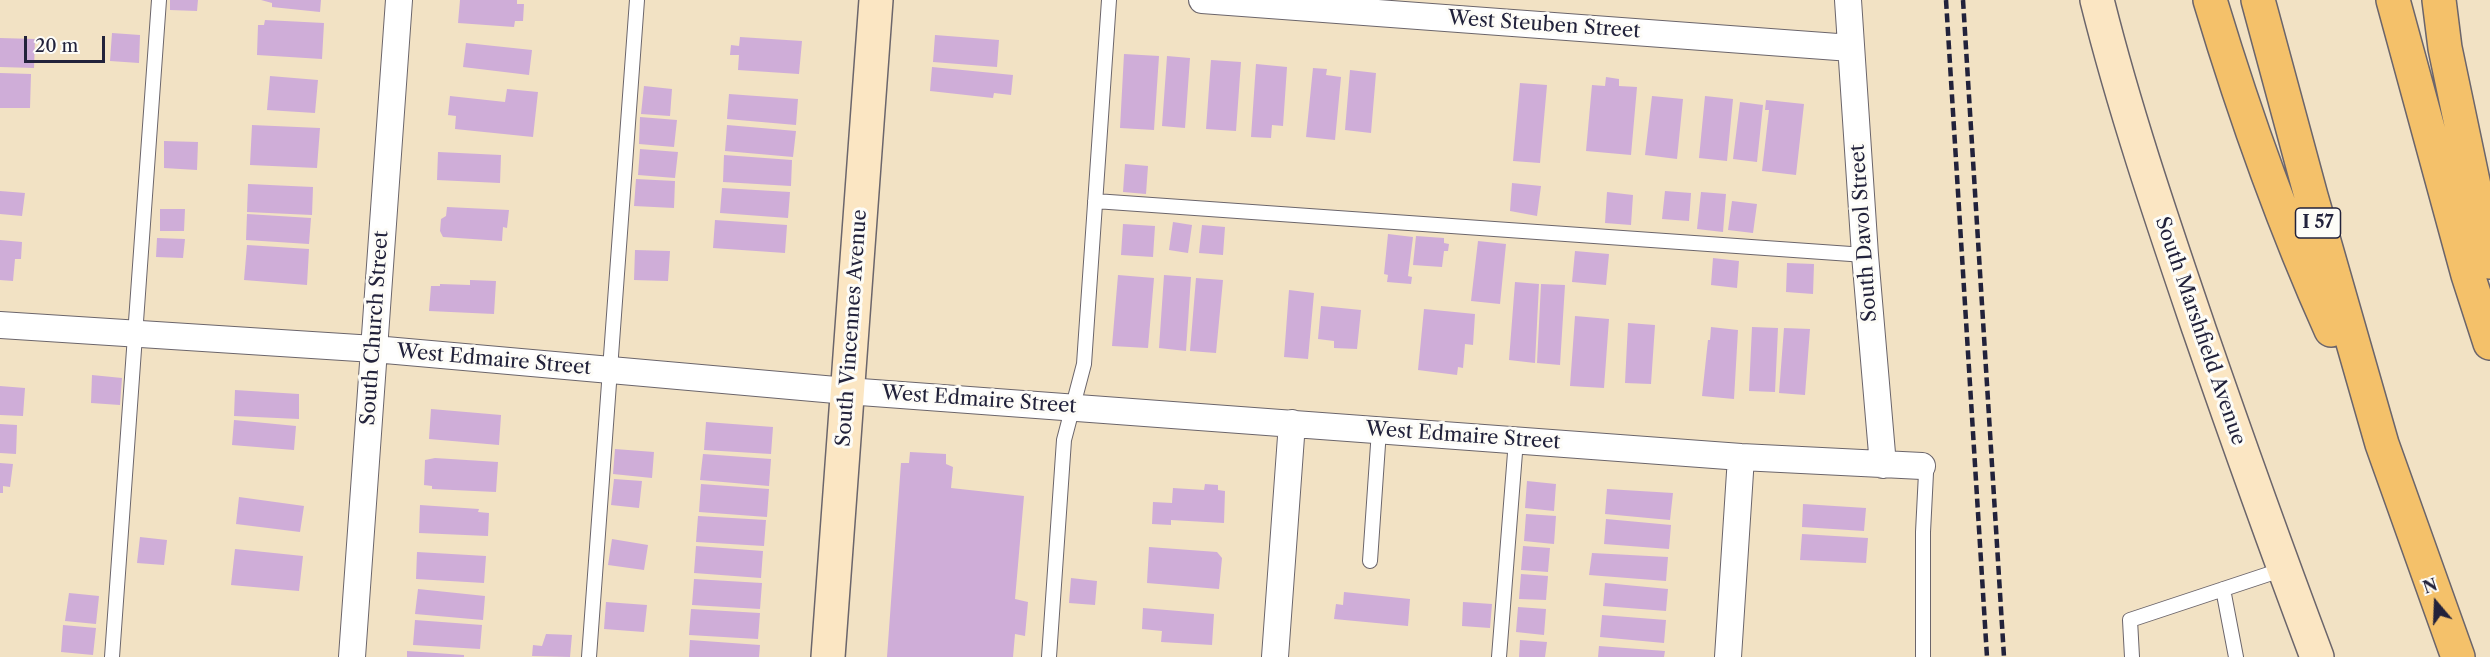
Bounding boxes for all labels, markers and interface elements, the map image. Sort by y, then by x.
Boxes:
street label: West Steuben Street [1447,6,1641,44]
scale bar [27,24,108,62]
text: 20 m [35,35,78,57]
street label: South Davol Street [1846,143,1882,323]
road number: I 57 [2296,208,2340,238]
street label: South Vincennes Avenue [832,209,872,447]
street label: South Marshfield Avenue [2150,214,2250,448]
street label: South Church Street [356,230,394,426]
street label: West Edmaire Street [396,340,592,380]
street label: West Edmaire Street [881,381,1077,419]
street label: West Edmaire Street [1365,417,1561,455]
north arrow [2406,573,2466,633]
text: N [2420,574,2440,598]

